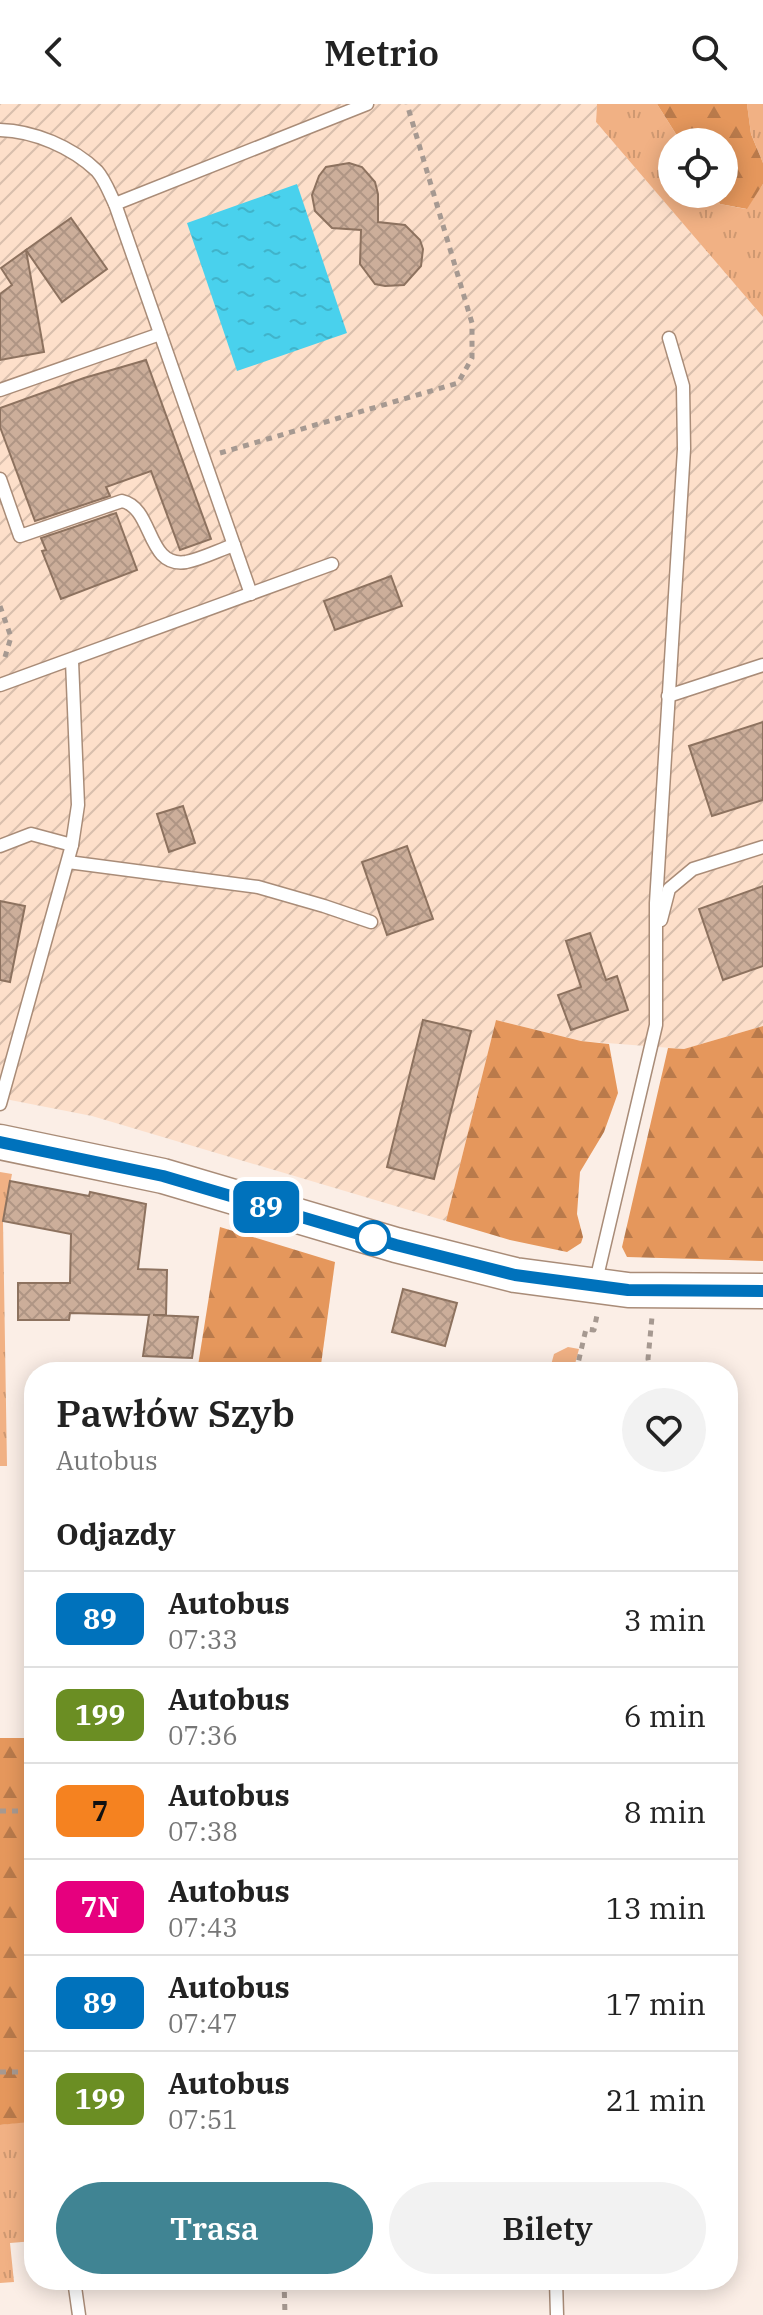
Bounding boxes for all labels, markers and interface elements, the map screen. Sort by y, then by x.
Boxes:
text: Metrio [324,29,439,76]
icon: back [32,30,76,74]
icon: search [687,30,731,74]
map controls [658,128,738,208]
button: locate [658,128,738,208]
line badge: 89 [230,1181,302,1233]
text: 89 [249,1188,283,1225]
unlabelled marker [356,1221,390,1255]
text: Pawłów Szyb [56,1388,295,1437]
button: heart [622,1388,706,1472]
text: Autobus [56,1443,158,1477]
text: Odjazdy [56,1514,176,1553]
text: Autobus [168,1583,290,1622]
text: 89 [83,1600,117,1637]
text: 3 min [624,1600,706,1639]
text: 07:33 [168,1622,238,1656]
text: Autobus [168,1679,290,1718]
text: 199 [75,1696,125,1733]
text: 6 min [624,1696,706,1735]
text: 07:36 [168,1718,238,1752]
text: Autobus [168,1775,290,1814]
text: 7 [92,1792,108,1829]
text: 8 min [624,1792,706,1831]
text: 07:38 [168,1814,238,1848]
text: Autobus [168,1871,290,1910]
text: 7N [81,1888,119,1925]
text: 13 min [606,1888,706,1927]
text: 07:43 [168,1910,238,1944]
text: Autobus [168,1967,290,2006]
text: 89 [83,1984,117,2021]
text: 17 min [606,1984,706,2023]
text: 07:47 [168,2006,238,2040]
text: Autobus [168,2063,290,2102]
text: 199 [75,2080,125,2117]
text: 21 min [606,2080,706,2119]
text: 07:51 [168,2102,238,2136]
button: Trasa [56,2182,373,2274]
button: Bilety [389,2182,706,2274]

